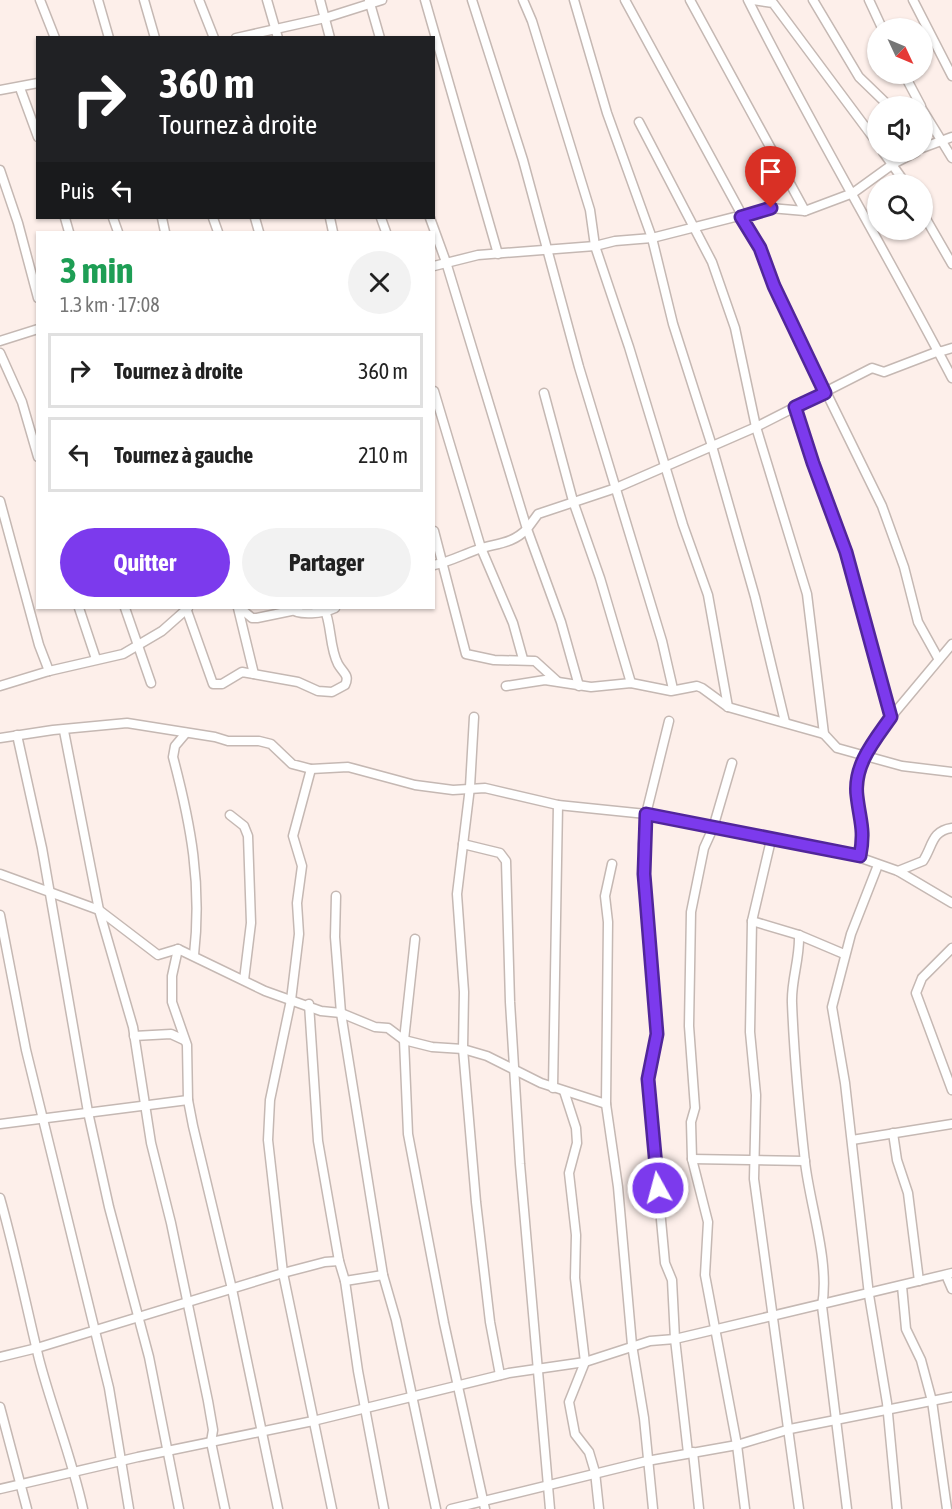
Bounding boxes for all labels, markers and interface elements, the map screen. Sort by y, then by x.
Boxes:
north arrow [867,18,933,84]
map controls [867,18,933,240]
text: 360 m [159,59,254,107]
icon: right [60,60,138,138]
button: sound [867,96,933,162]
text: Tournez à droite [159,109,317,140]
pin [745,146,796,208]
icon: arrive [754,155,787,188]
icon: left [106,174,139,207]
button: search [867,174,933,240]
text: Puis [60,178,94,204]
text: 3 min [60,249,134,291]
button: close [348,251,411,314]
text: 1.3 km · 17:08 [60,293,160,316]
icon: right [63,354,96,387]
text: Tournez à droite [114,358,243,384]
text: 360 m [358,358,408,384]
icon: left [63,438,96,471]
text: Tournez à gauche [114,442,253,468]
text: 210 m [358,442,408,468]
button: Quitter [60,528,230,597]
button: Partager [242,528,411,597]
position arrow [626,1156,690,1220]

